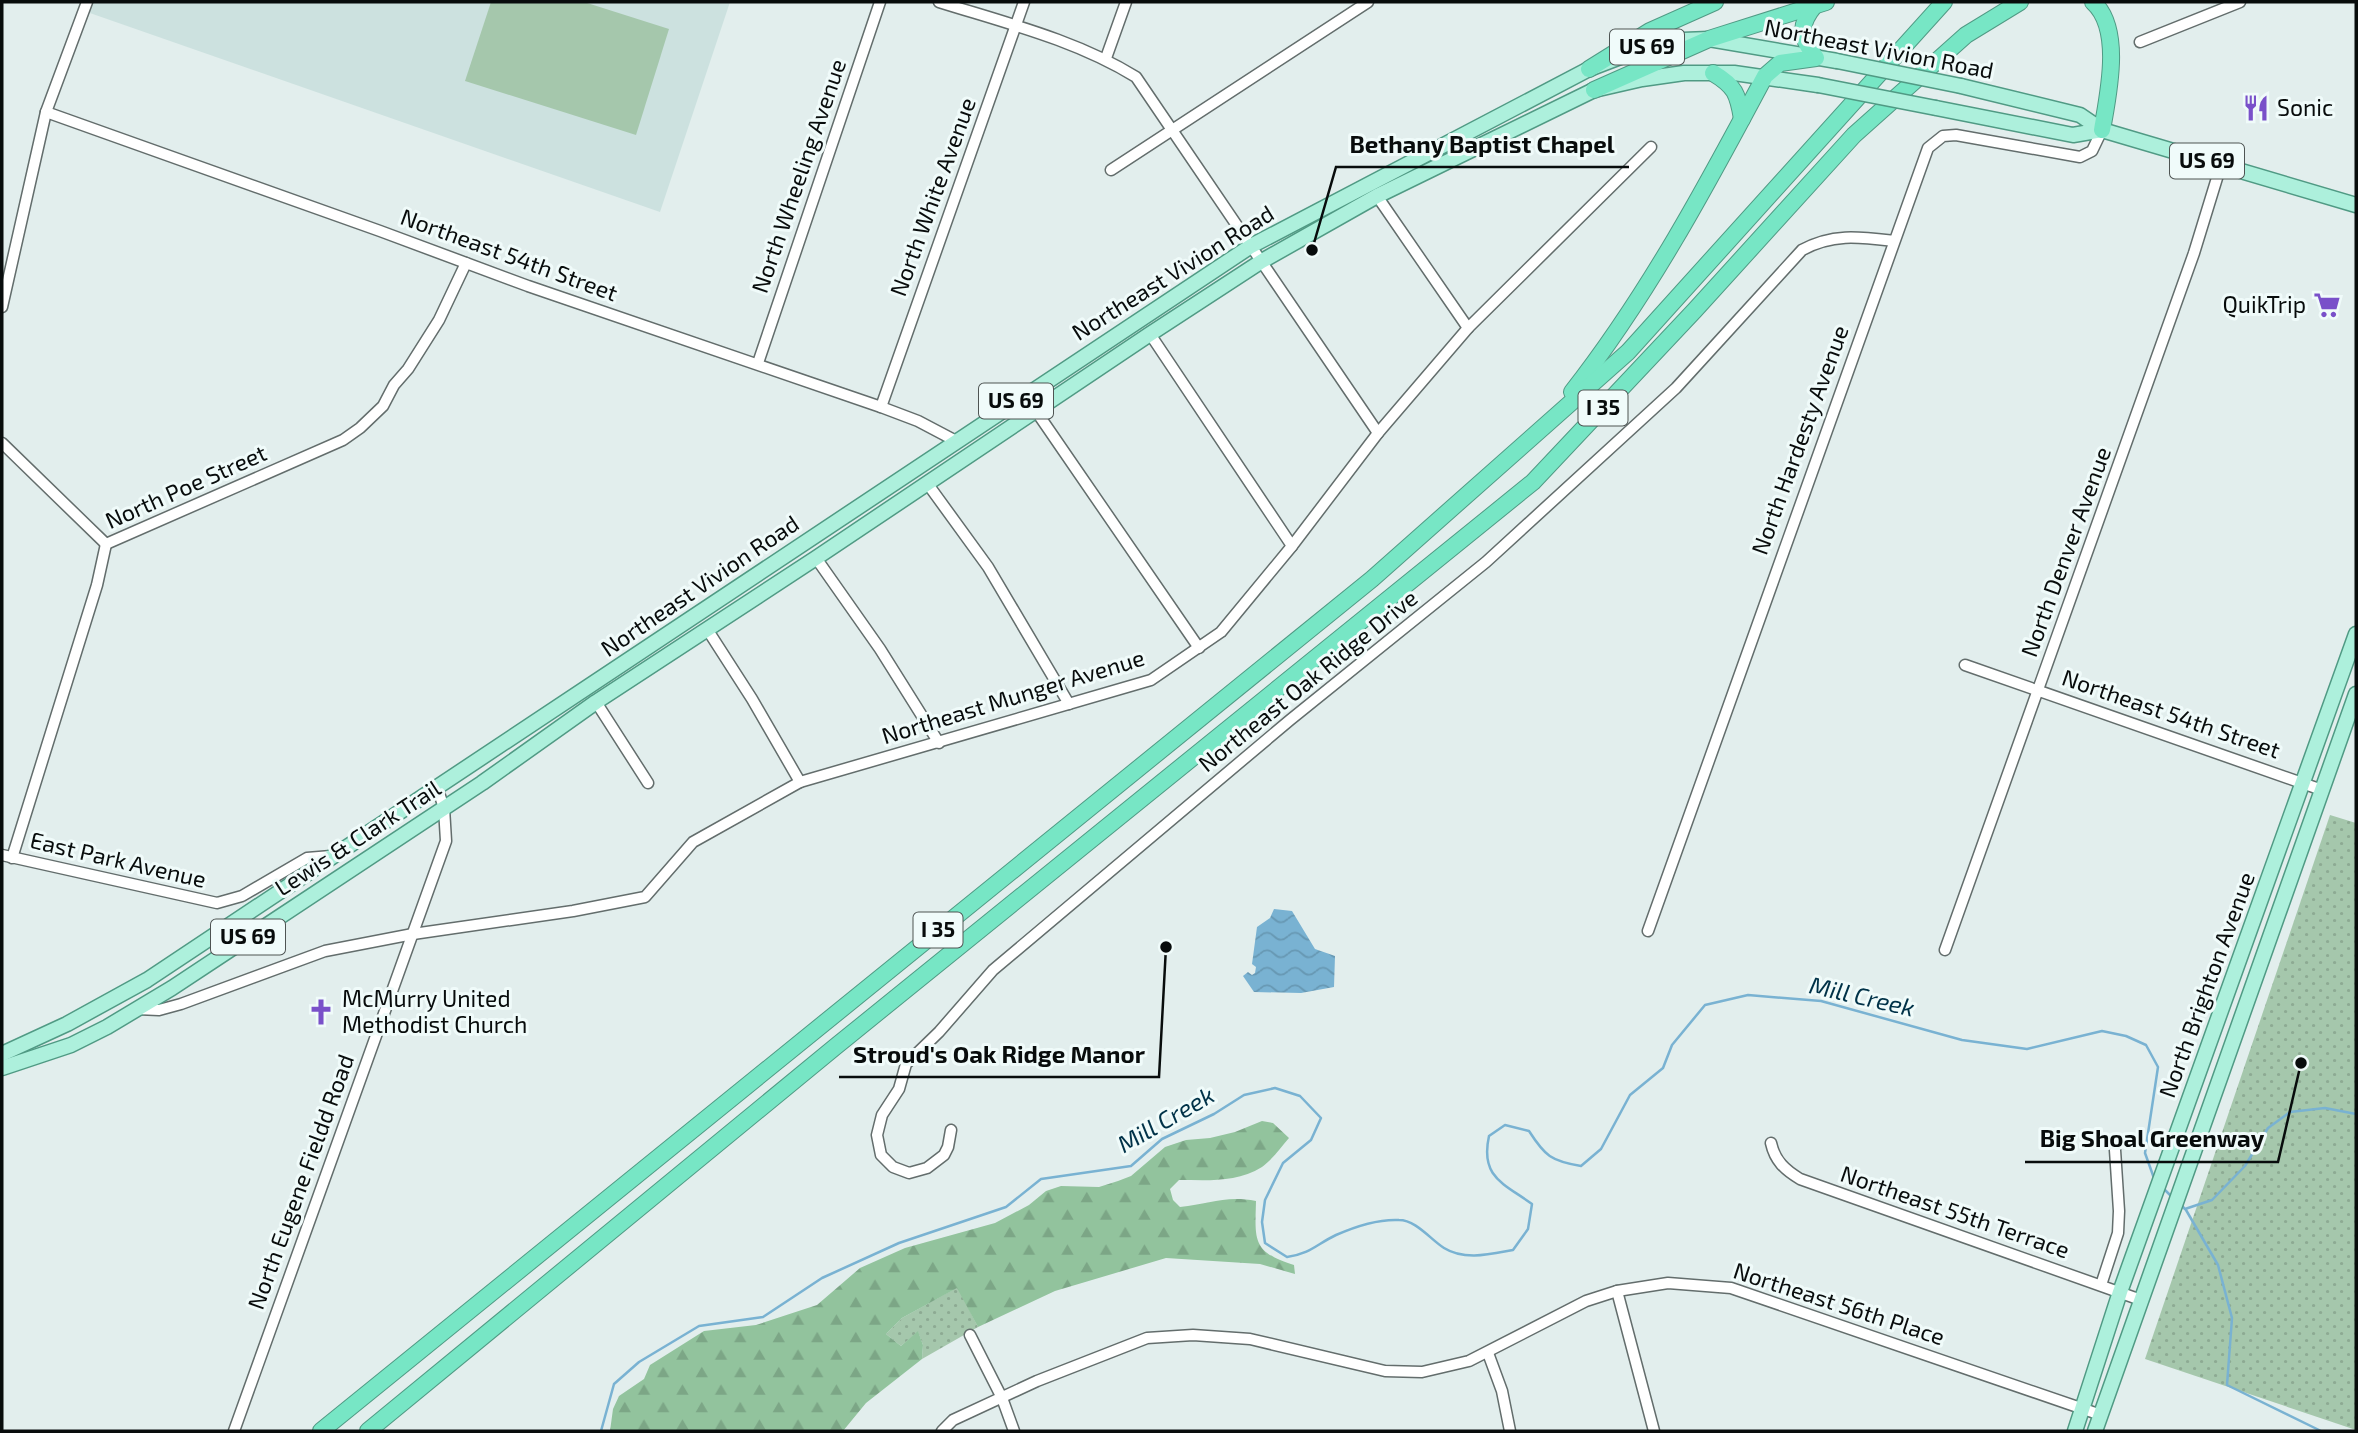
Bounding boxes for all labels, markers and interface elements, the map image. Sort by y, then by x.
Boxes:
street label: Northeast Vivion Road [1762,12,1996,84]
road number: US 69 [1610,30,1684,64]
street label: North Wheeling Avenue [745,55,851,296]
restaurant icon: Sonic [2241,93,2271,123]
place label: Sonic [2277,93,2333,121]
street label: North White Avenue [883,94,981,300]
callout: Bethany Baptist Chapel [1336,122,1629,167]
text: Bethany Baptist Chapel [1349,129,1615,158]
road number: US 69 [2170,144,2244,178]
street label: Northeast Vivion Road [1066,199,1279,346]
street label: Northeast 54th Street [397,202,622,306]
place label: QuikTrip [2222,290,2306,318]
supermarket icon: QuikTrip [2312,290,2342,320]
street label: North Hardesty Avenue [1745,321,1854,558]
road number: US 69 [979,384,1053,418]
road number: I 35 [1578,390,1628,426]
street label: North Poe Street [101,438,271,534]
street label: North Denver Avenue [2014,443,2116,661]
street label: Northeast Vivion Road [595,508,804,662]
street label: Northeast Oak Ridge Drive [1192,583,1423,777]
street label: Northeast Munger Avenue [878,643,1147,749]
street label: Northeast 54th Street [2059,663,2284,764]
street label: Lewis & Clark Trail [269,773,446,901]
street label: East Park Avenue [28,825,209,893]
street label: North Brighton Avenue [2152,868,2260,1101]
road number: I 35 [914,912,962,948]
road number: US 69 [211,920,285,954]
water label: Mill Creek [1807,969,1918,1022]
place label: McMurry United Methodist Church [342,984,527,1038]
church icon: McMurry United Methodist Church [306,997,336,1027]
callout: Stroud's Oak Ridge Manor [839,1032,1159,1077]
text: Stroud's Oak Ridge Manor [853,1039,1146,1068]
street label: North Eugene Fieldd Road [241,1050,359,1313]
water label: Mill Creek [1112,1079,1219,1158]
callout: Big Shoal Greenway [2025,1117,2278,1162]
text: Big Shoal Greenway [2040,1123,2265,1152]
street label: Northeast 55th Terrace [1837,1159,2073,1263]
street label: Northeast 56th Place [1730,1256,1948,1350]

